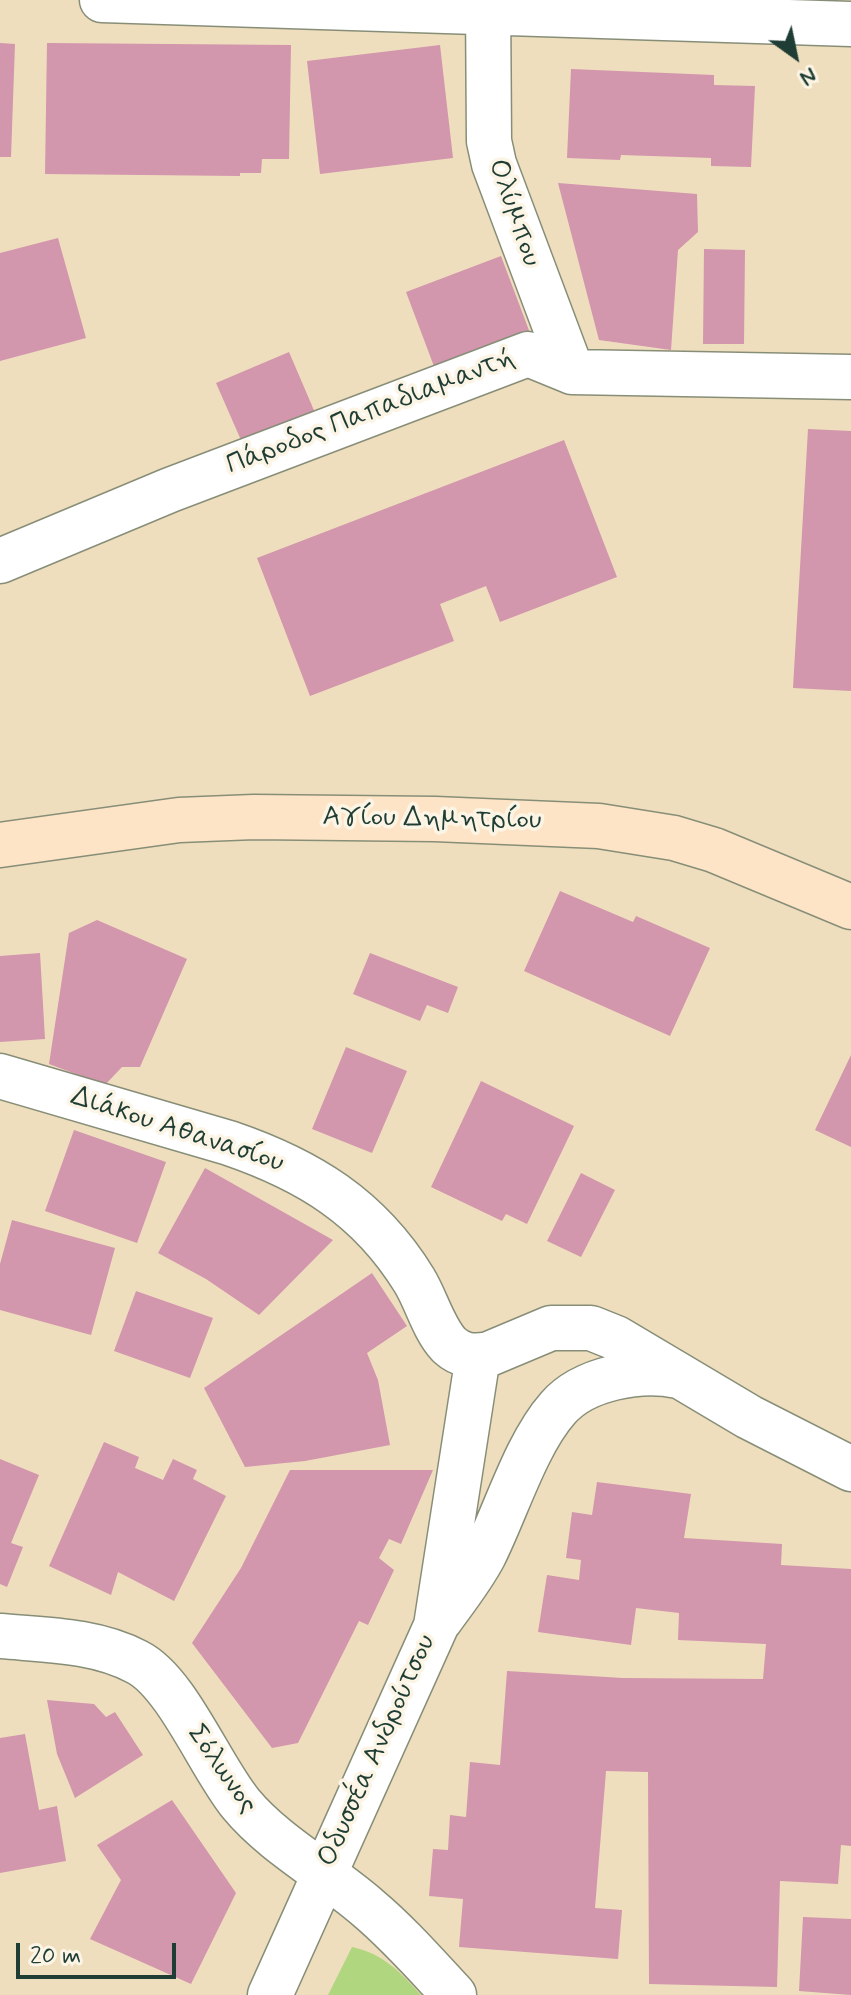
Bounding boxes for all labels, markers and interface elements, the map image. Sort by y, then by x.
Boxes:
north arrow [755,16,835,96]
text: N [794,60,822,92]
street label: Ολύμπου [479,155,547,271]
street label: Πάροδος Παπαδιαμαντή [222,342,520,484]
street label: Αγίου Δημητρίου [322,801,542,839]
street label: Διάκου Αθανασίου [66,1081,288,1181]
street label: Οδυσσέα Ανδρούτσου [312,1630,444,1872]
street label: Σόλωνος [178,1719,264,1821]
scale bar [20,1927,180,1977]
text: 20 m [30,1941,81,1972]

